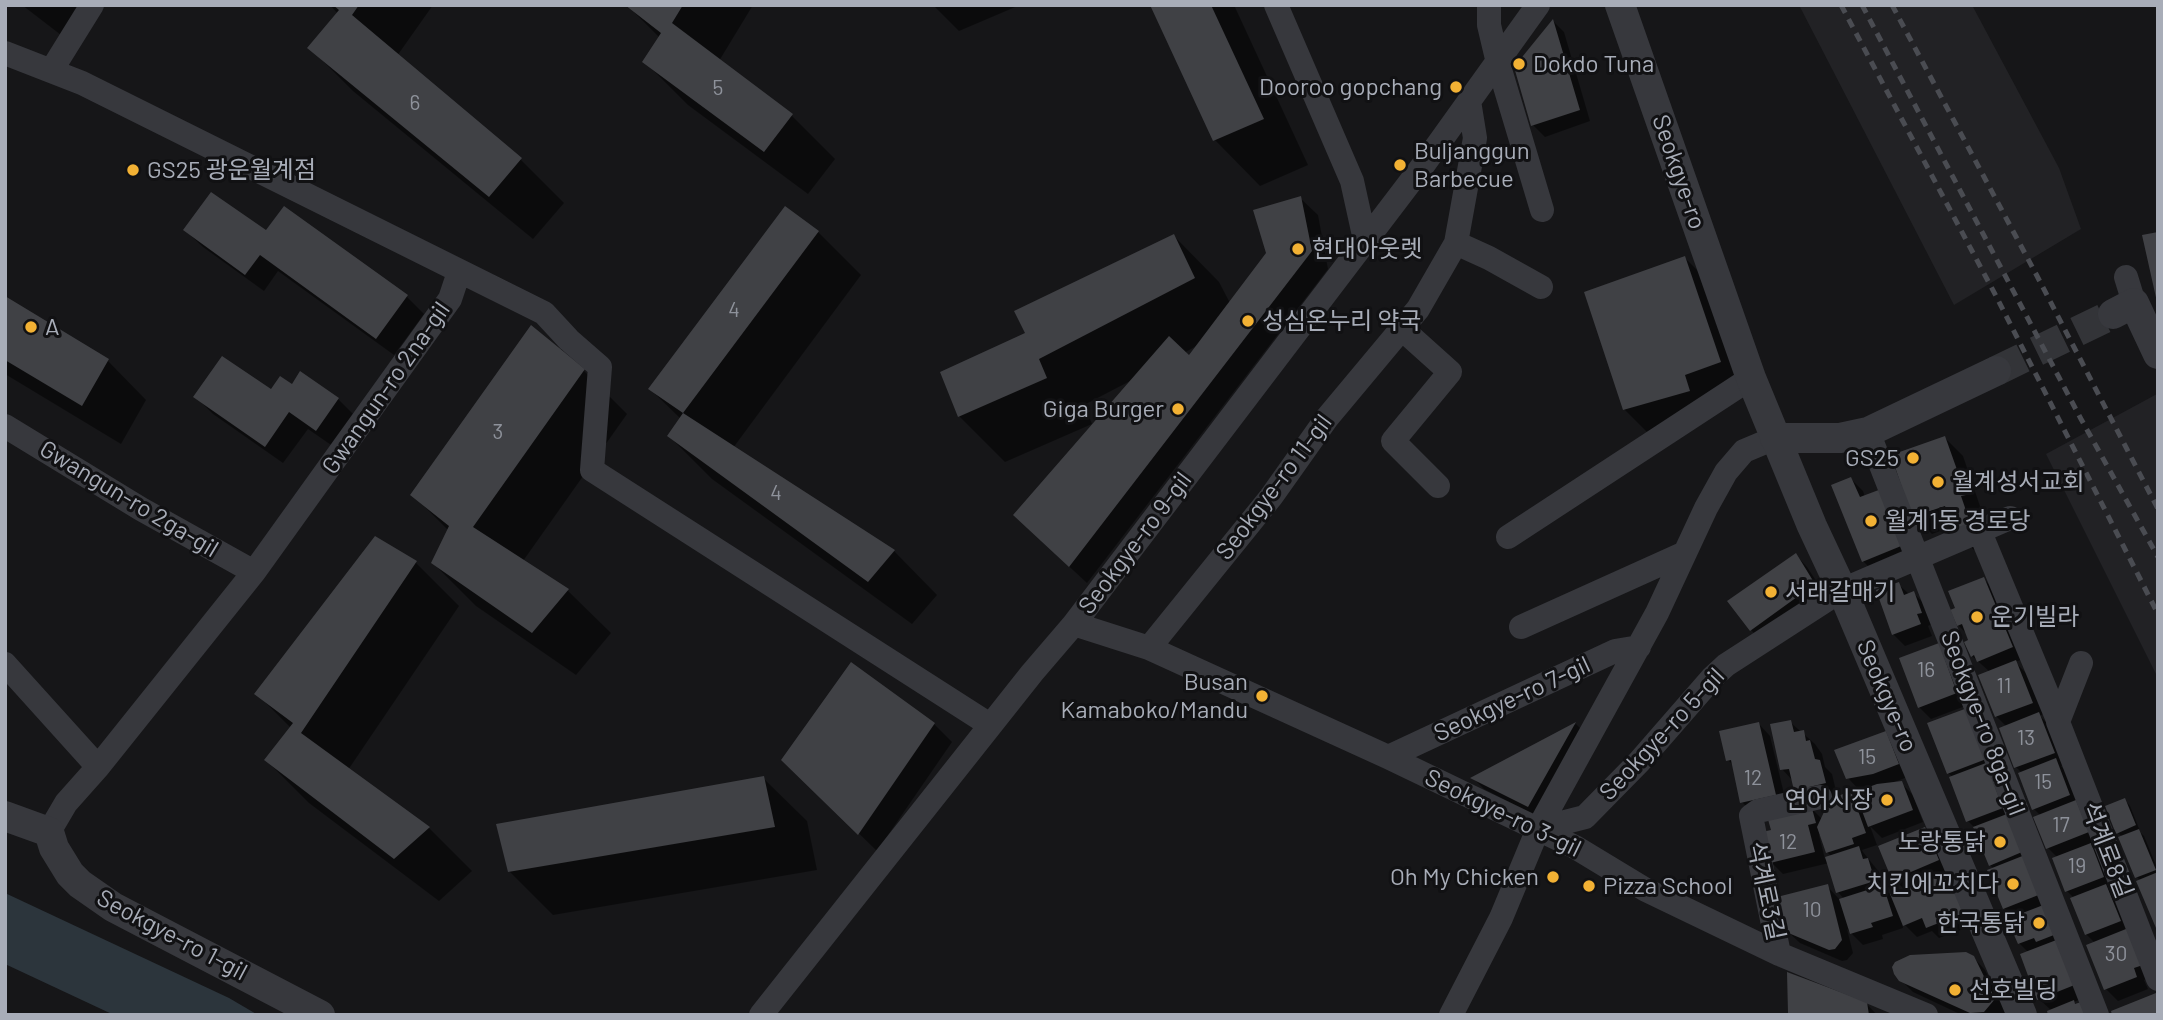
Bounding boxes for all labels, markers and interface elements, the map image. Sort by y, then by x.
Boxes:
place label: Dokdo Tuna [1533,50,1654,78]
marker: Dokdo Tuna [1511,56,1527,72]
place label: Dooroo gopchang [1259,73,1442,101]
house number: 5 [713,75,723,101]
marker: Dooroo gopchang [1448,79,1464,95]
house number: 6 [410,90,420,116]
street label: Seokgye-ro [1646,111,1712,233]
place label: Buljanggun Barbecue [1414,137,1530,193]
place label: GS25 광운월계점 [147,156,316,184]
marker: Buljanggun Barbecue [1392,157,1408,173]
marker: GS25 광운월계점 [125,162,141,178]
place label: 현대아웃렛 [1312,235,1422,263]
marker: 현대아웃렛 [1290,241,1306,257]
street label: Gwangun-ro 2na-gil [316,296,456,480]
house number: 4 [728,297,740,323]
place label: 성심온누리 약국 [1262,307,1421,335]
place label: A [45,313,60,341]
marker: 성심온누리 약국 [1240,313,1256,329]
marker: A [23,319,39,335]
place label: Giga Burger [1043,395,1164,423]
marker: Giga Burger [1170,401,1186,417]
street label: Seokgye-ro 11-gil [1210,409,1338,565]
house number: 3 [493,419,503,445]
street label: Gwangun-ro 2ga-gil [34,434,224,564]
place label: GS25 [1845,444,1899,472]
marker: GS25 [1905,450,1921,466]
street label: Seokgye-ro 9-gil [1072,466,1198,620]
place label: 월계성서교회 [1952,468,2084,496]
marker: 월계성서교회 [1930,474,1946,490]
house number: 4 [770,480,782,506]
place label: 월계1동 경로당 [1885,507,2031,535]
marker: 월계1동 경로당 [1863,513,1879,529]
place label: 서래갈매기 [1785,578,1895,606]
marker: 서래갈매기 [1763,584,1779,600]
place label: 운기빌라 [1991,603,2079,631]
marker: 운기빌라 [1969,609,1985,625]
street label: Seokgye-ro 8ga-gil [1935,627,2031,819]
street label: Seokgye-ro [1850,636,1924,756]
street label: Seokgye-ro 7-gil [1429,650,1595,748]
house number: 16 [1917,657,1935,683]
street label: Seokgye-ro 5-gil [1593,662,1731,806]
place label: Busan Kamaboko/Mandu [1061,668,1248,724]
house number: 11 [1997,673,2011,699]
marker: Busan Kamaboko/Mandu [1254,688,1270,704]
house number: 13 [2017,725,2035,751]
house number: 15 [1858,744,1876,770]
street label: Seokgye-ro 3-gil [1420,763,1586,863]
house number: 12 [1744,765,1762,791]
house number: 15 [2034,769,2052,795]
place label: 연어시장 [1785,786,1873,814]
marker: 연어시장 [1879,792,1895,808]
street label: 석계로8길 [2075,798,2139,902]
house number: 17 [2052,812,2070,838]
place label: 노랑통닭 [1898,828,1986,856]
house number: 12 [1779,829,1797,855]
marker: 노랑통닭 [1992,834,2008,850]
street label: 석계로3길 [1741,839,1791,943]
house number: 19 [2068,853,2086,879]
place label: Oh My Chicken [1390,863,1539,891]
marker: Oh My Chicken [1545,869,1561,885]
place label: 치킨에꼬치다 [1867,870,1999,898]
place label: Pizza School [1603,872,1733,900]
marker: 치킨에꼬치다 [2005,876,2021,892]
marker: Pizza School [1581,878,1597,894]
street label: Seokgye-ro 1-gil [92,883,252,987]
house number: 10 [1802,897,1822,923]
place label: 한국통닭 [1937,909,2025,937]
marker: 한국통닭 [2031,915,2047,931]
house number: 30 [2105,941,2127,967]
place label: 선호빌딩 [1969,976,2057,1004]
marker: 선호빌딩 [1947,982,1963,998]

